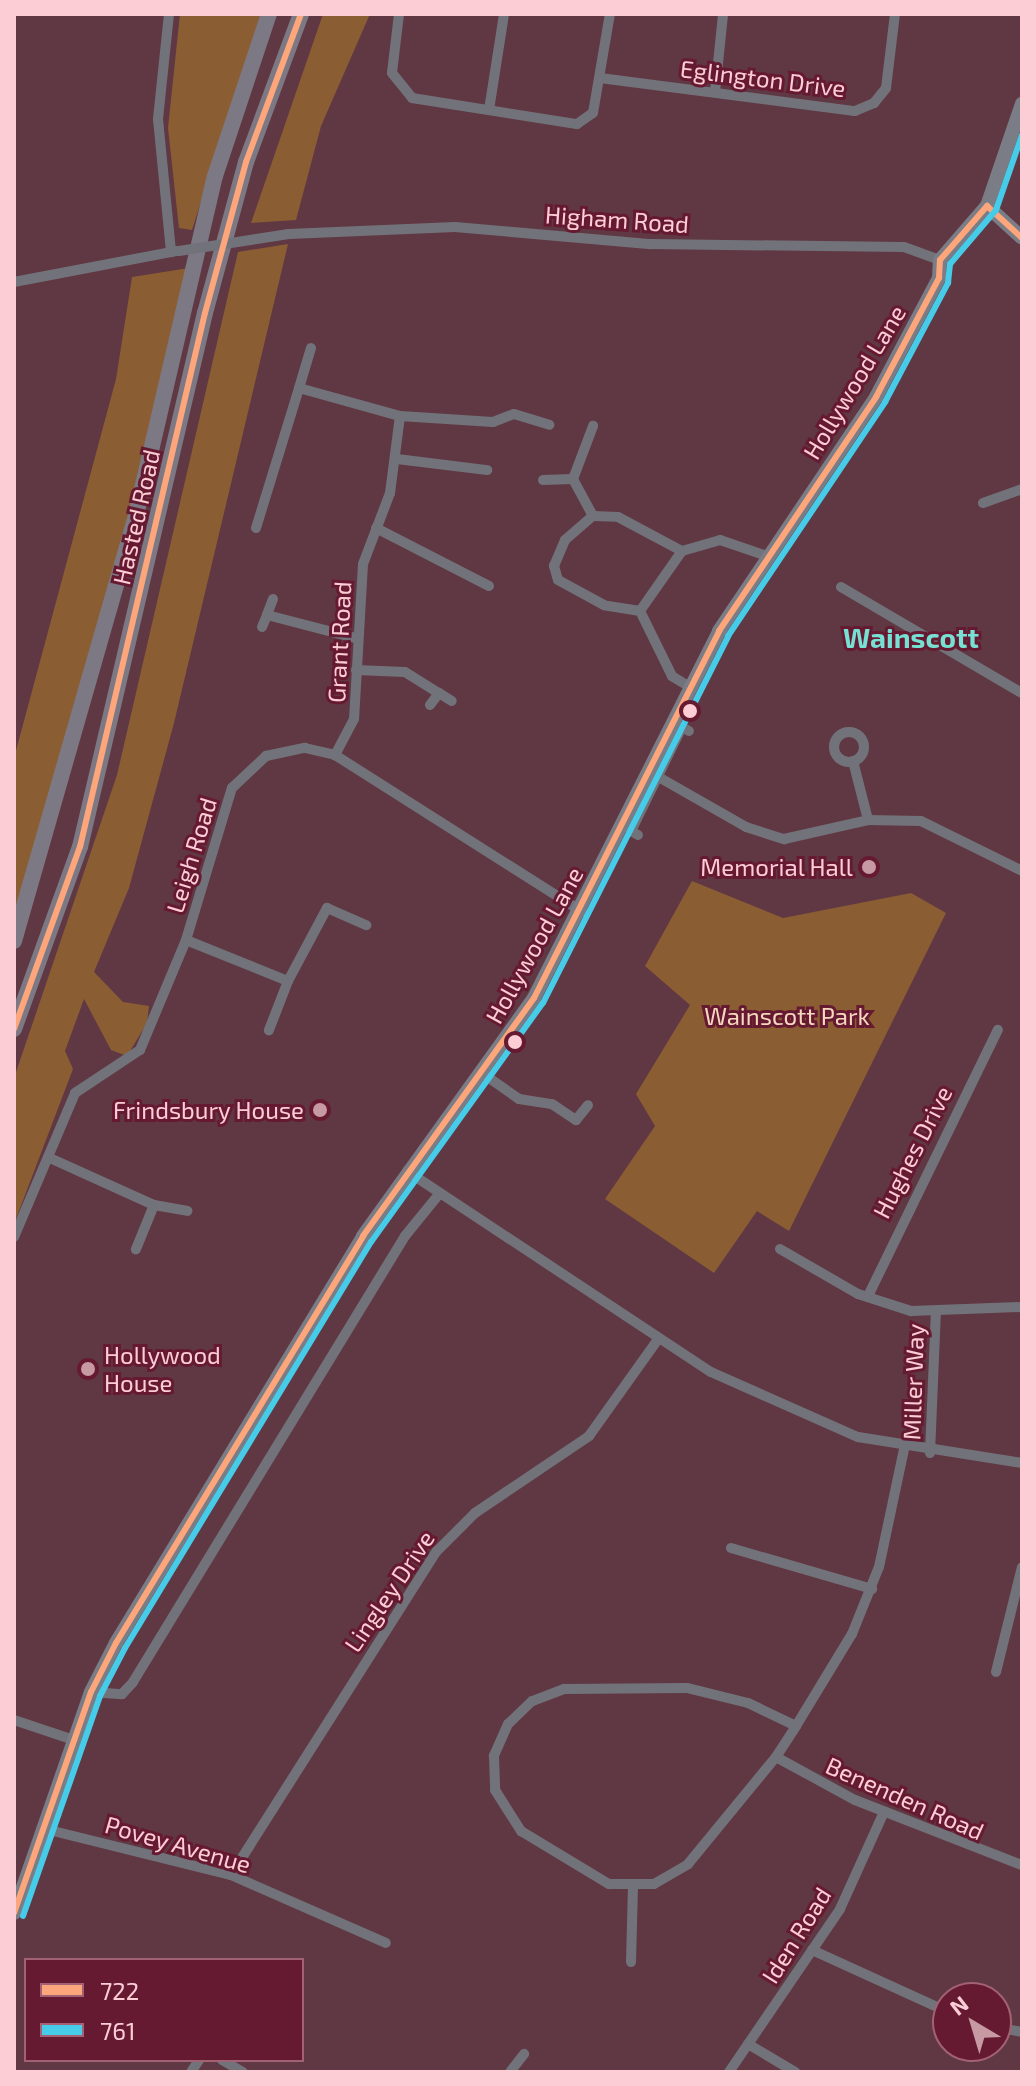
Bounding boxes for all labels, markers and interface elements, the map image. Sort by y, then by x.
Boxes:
street label: Eglington Drive [679,54,847,102]
street label: Higham Road [544,200,690,238]
street label: Hollywood Lane [797,300,911,464]
street label: Hasted Road [106,447,166,587]
street label: Grant Road [321,581,357,703]
district label: Wainscott [843,620,979,654]
unlabelled marker [682,703,698,719]
street label: Leigh Road [160,794,222,916]
place label: Memorial Hall [700,853,853,881]
marker: Memorial Hall [860,858,878,876]
street label: Hollywood Lane [479,862,589,1028]
park label: Wainscott Park [704,1002,870,1030]
unlabelled marker [507,1034,523,1050]
street label: Hughes Drive [866,1081,958,1223]
place label: Frindsbury House [113,1096,304,1124]
marker: Frindsbury House [311,1101,329,1119]
street label: Miller Way [897,1323,929,1441]
place label: Hollywood House [104,1341,221,1397]
marker: Hollywood House [79,1360,97,1378]
street label: Lingley Drive [338,1525,440,1657]
street label: Benenden Road [822,1750,988,1846]
street label: Povey Avenue [101,1809,255,1879]
street label: Iden Road [755,1882,837,1988]
legend [24,1958,304,2062]
text: 722 [100,1976,139,2005]
north arrow [932,1982,1012,2062]
text: N [944,1990,973,2020]
text: 761 [100,2016,136,2045]

